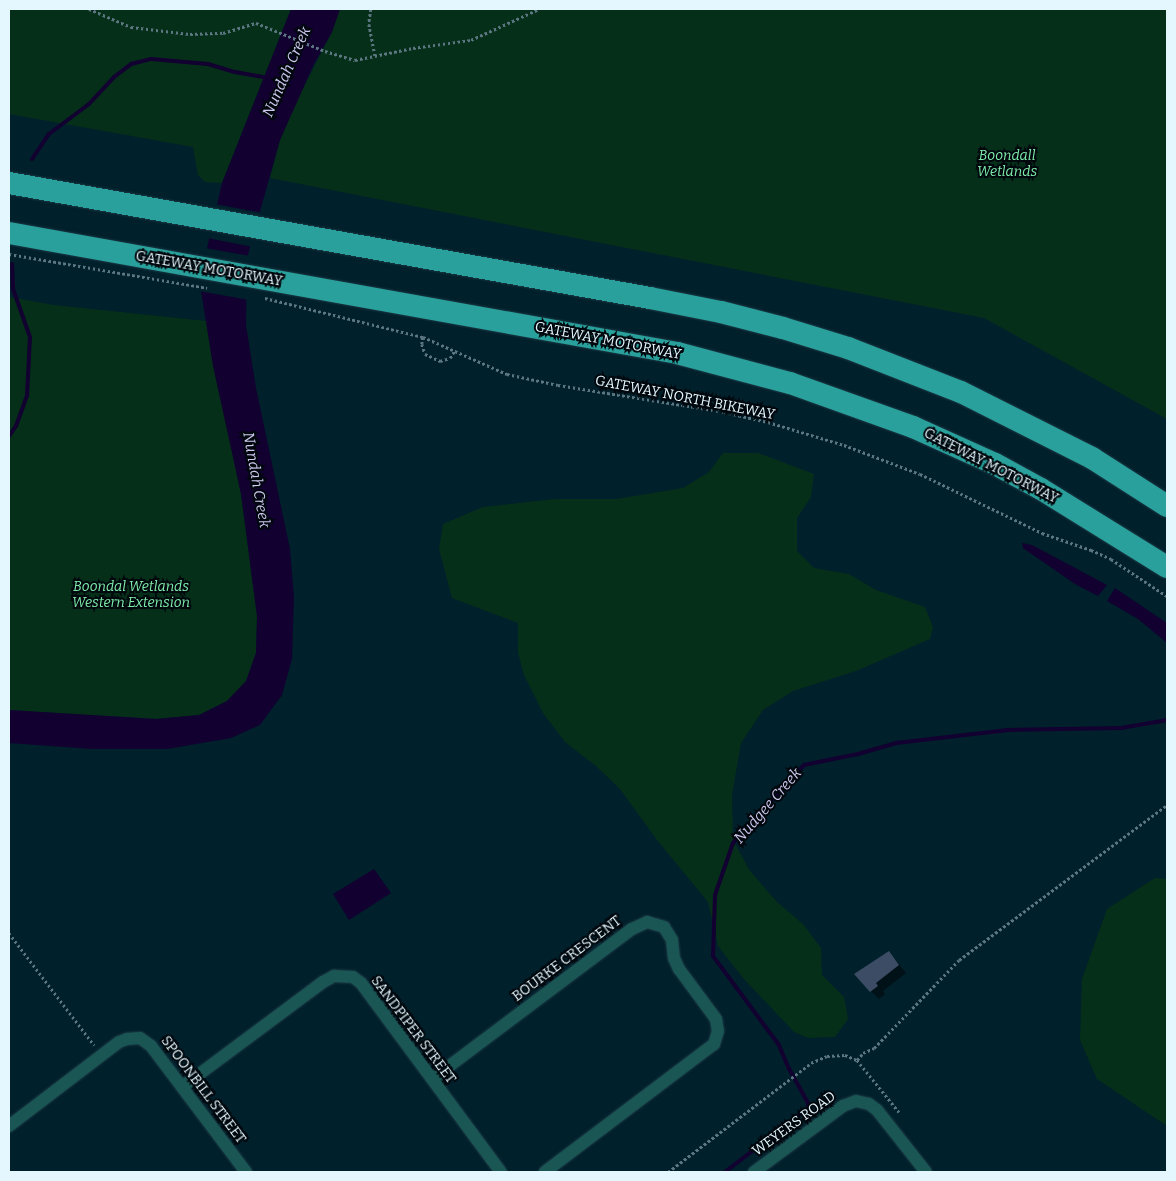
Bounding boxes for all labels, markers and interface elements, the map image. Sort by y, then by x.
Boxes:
water label: Nundah Creek [259,24,315,120]
park label: Boondall Wetlands [977,148,1037,180]
street label: GATEWAY MOTORWAY [134,248,284,290]
street label: GATEWAY MOTORWAY [533,319,683,363]
street label: GATEWAY NORTH BIKEWAY [594,372,776,424]
street label: GATEWAY MOTORWAY [921,425,1061,507]
water label: Nundah Creek [239,431,273,529]
park label: Boondal Wetlands Western Extension [72,579,190,612]
water label: Nudgee Creek [730,765,806,847]
street label: BOURKE CRESCENT [509,913,625,1005]
street label: SANDPIPER STREET [367,973,459,1087]
street label: SPOONBILL STREET [157,1033,249,1147]
street label: WEYERS ROAD [749,1088,839,1160]

